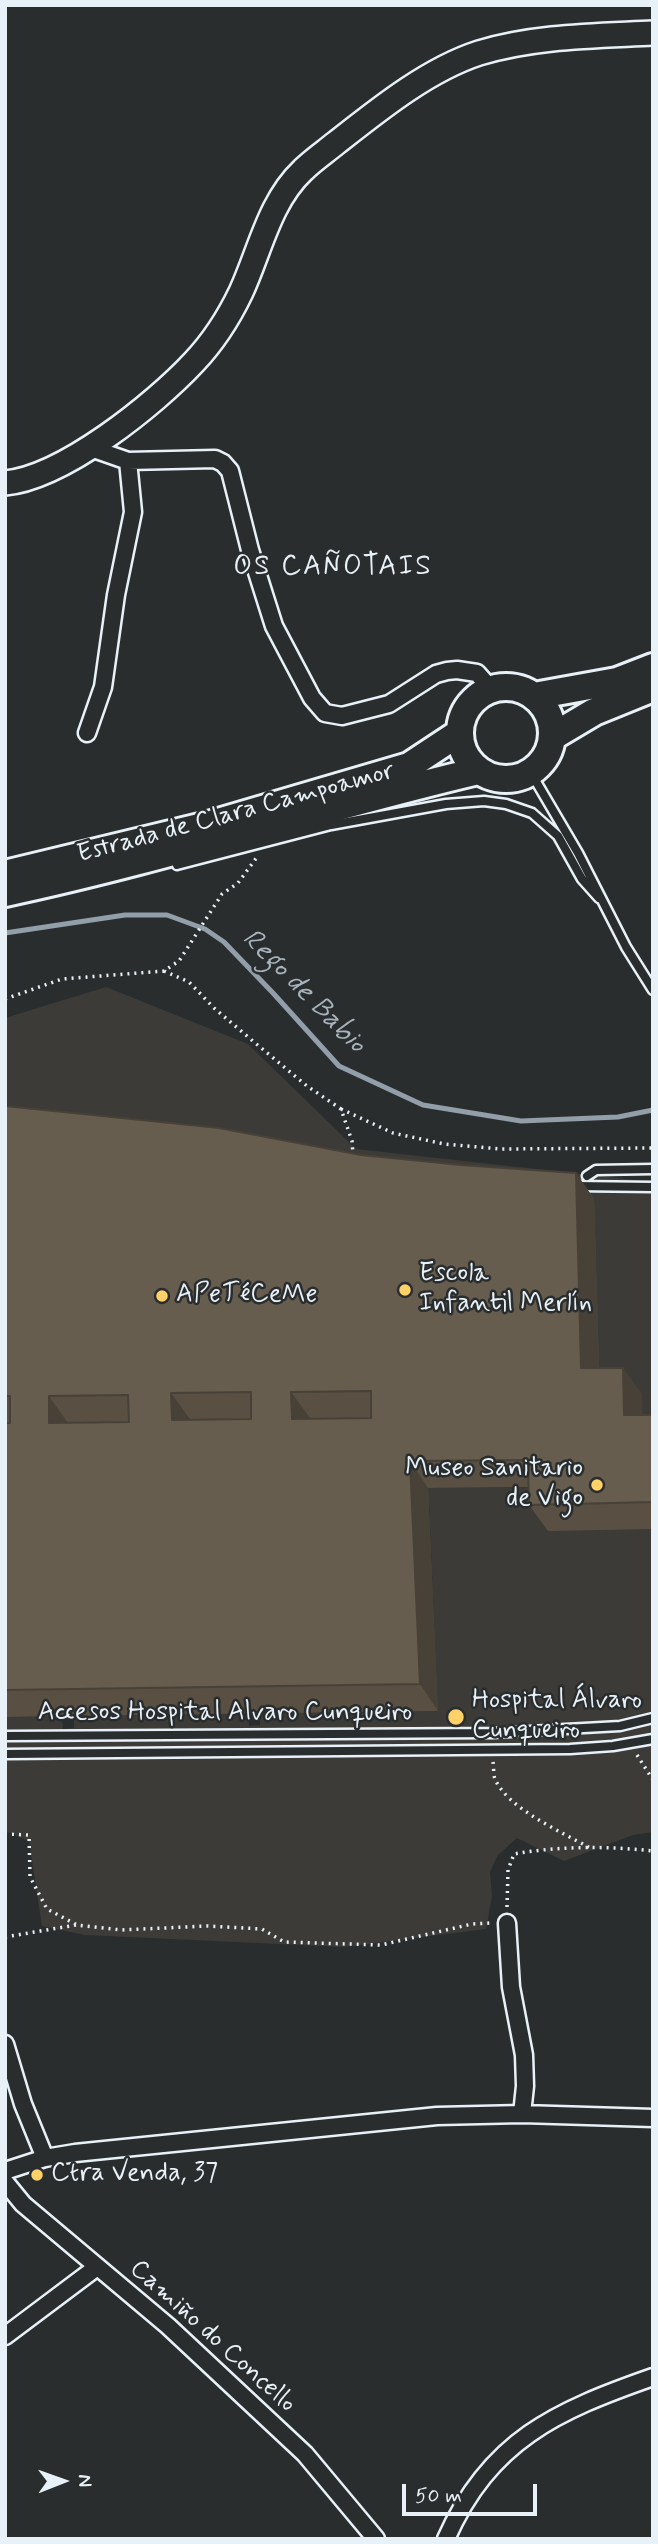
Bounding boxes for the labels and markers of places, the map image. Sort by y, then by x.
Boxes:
place label: Escola Infantil Merlín [419,1259,592,1320]
place label: APeTéCeMe [176,1280,318,1312]
marker: Escola Infantil Merlín [397,1282,413,1298]
marker: APeTéCeMe [154,1288,170,1304]
place label: Museo Sanitario de Vigo [405,1454,583,1516]
marker: Museo Sanitario de Vigo [589,1477,605,1493]
place label: Hospital Álvaro Cunqueiro [472,1686,642,1748]
marker: Hospital Álvaro Cunqueiro [446,1707,466,1727]
place label: Ctra Venda, 37 [51,2159,218,2191]
marker: Ctra Venda, 37 [29,2167,45,2183]

